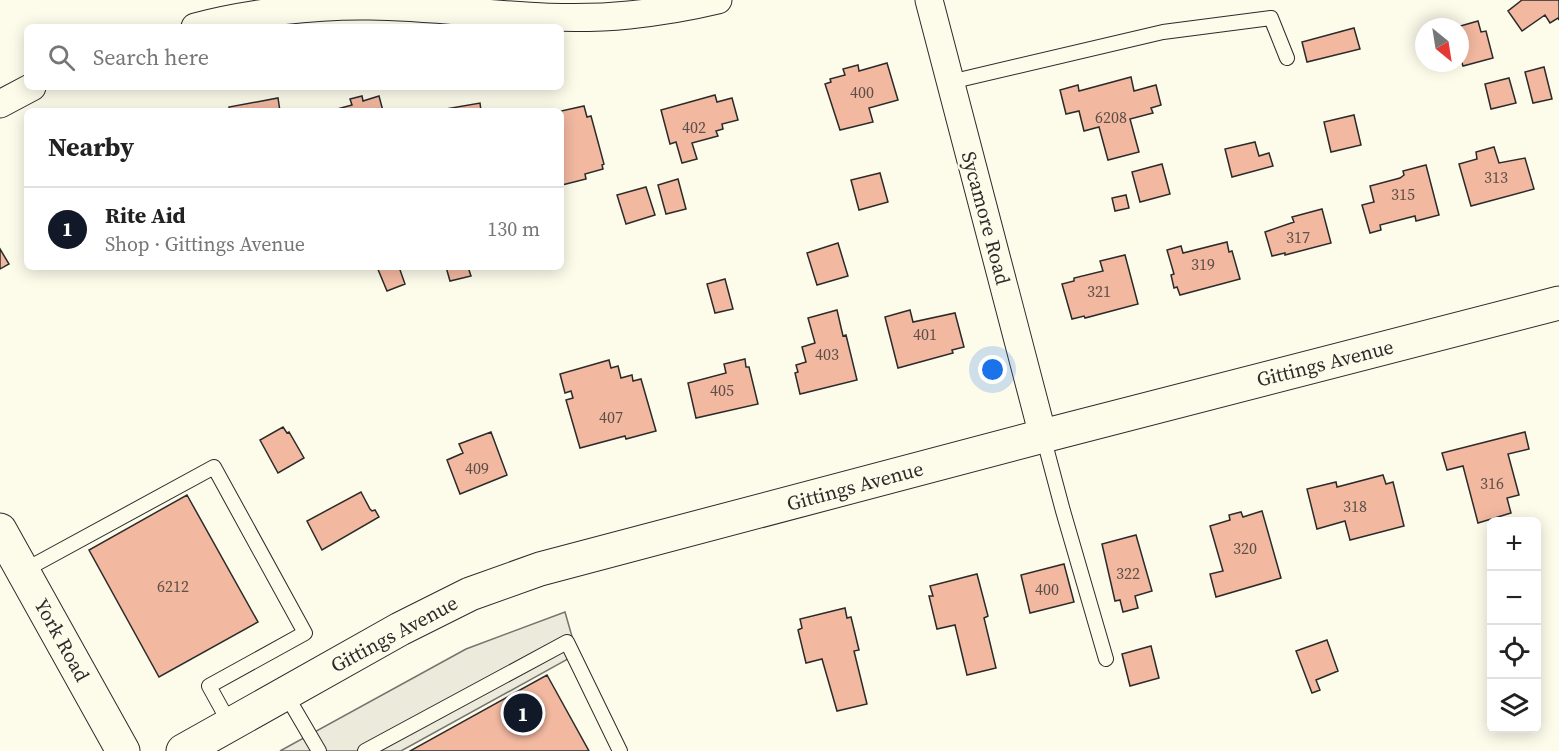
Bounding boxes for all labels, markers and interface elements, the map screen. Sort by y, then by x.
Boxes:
north arrow [1415,18,1469,72]
search box [24,24,564,90]
icon: search [45,41,78,74]
text: Search here [93,42,209,72]
house number: 400 [850,81,874,103]
house number: 6208 [1095,106,1127,128]
house number: 402 [682,116,706,138]
text: Nearby [48,129,134,165]
street label: Sycamore Road [955,148,1017,288]
house number: 313 [1484,166,1508,188]
house number: 315 [1391,183,1415,205]
text: Rite Aid [105,200,186,230]
text: 1 [62,215,73,243]
text: 130 m [487,215,540,243]
house number: 317 [1286,226,1310,248]
text: Shop · Gittings Avenue [105,230,305,258]
house number: 319 [1191,253,1215,275]
house number: 321 [1087,280,1111,302]
house number: 401 [913,323,937,345]
street label: Gittings Avenue [1254,332,1396,394]
house number: 403 [815,343,839,365]
your location [978,355,1007,384]
house number: 405 [710,379,734,401]
house number: 407 [599,406,623,428]
street label: Gittings Avenue [784,454,926,518]
house number: 409 [465,457,489,479]
house number: 316 [1480,472,1504,494]
house number: 318 [1343,495,1367,517]
map controls [1487,517,1541,733]
button: + [1487,517,1541,571]
house number: 320 [1233,537,1257,559]
house number: 322 [1116,562,1140,584]
button: − [1487,571,1541,625]
house number: 6212 [157,575,189,597]
house number: 400 [1035,578,1059,600]
street label: Gittings Avenue [326,589,462,679]
street label: York Road [28,593,97,687]
button: locate [1487,625,1541,679]
button: layers [1487,679,1541,733]
pin: 1 [504,690,542,736]

